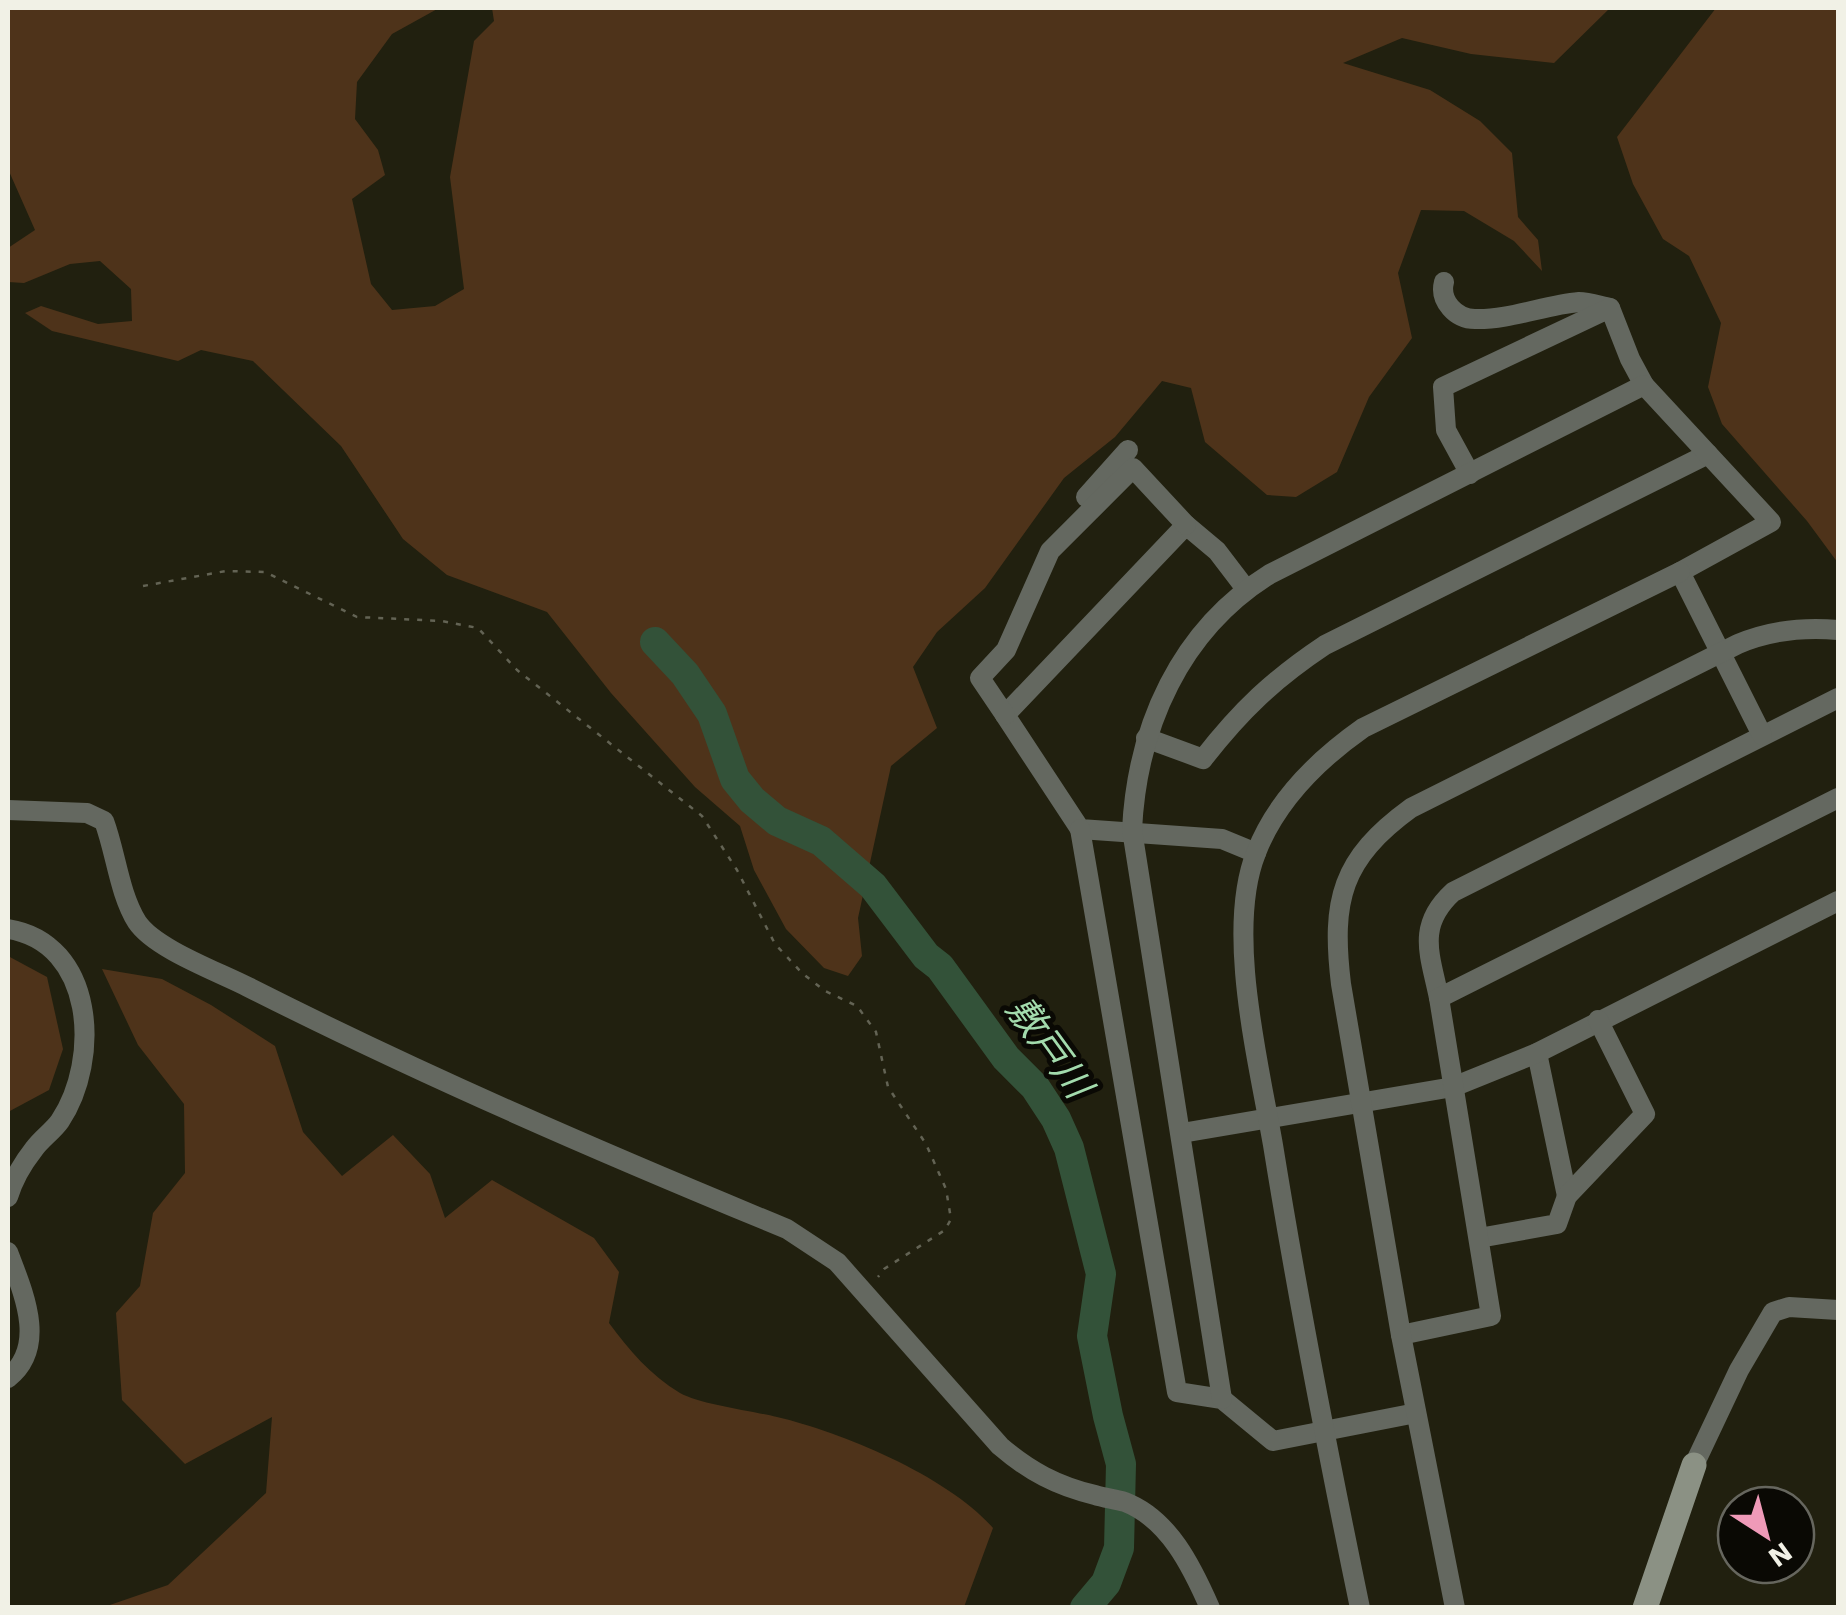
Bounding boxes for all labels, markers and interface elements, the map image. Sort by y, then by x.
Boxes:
water label: 敷戸川 [998,988,1103,1109]
north arrow [1716,1485,1816,1585]
text: N [1762,1535,1798,1574]

